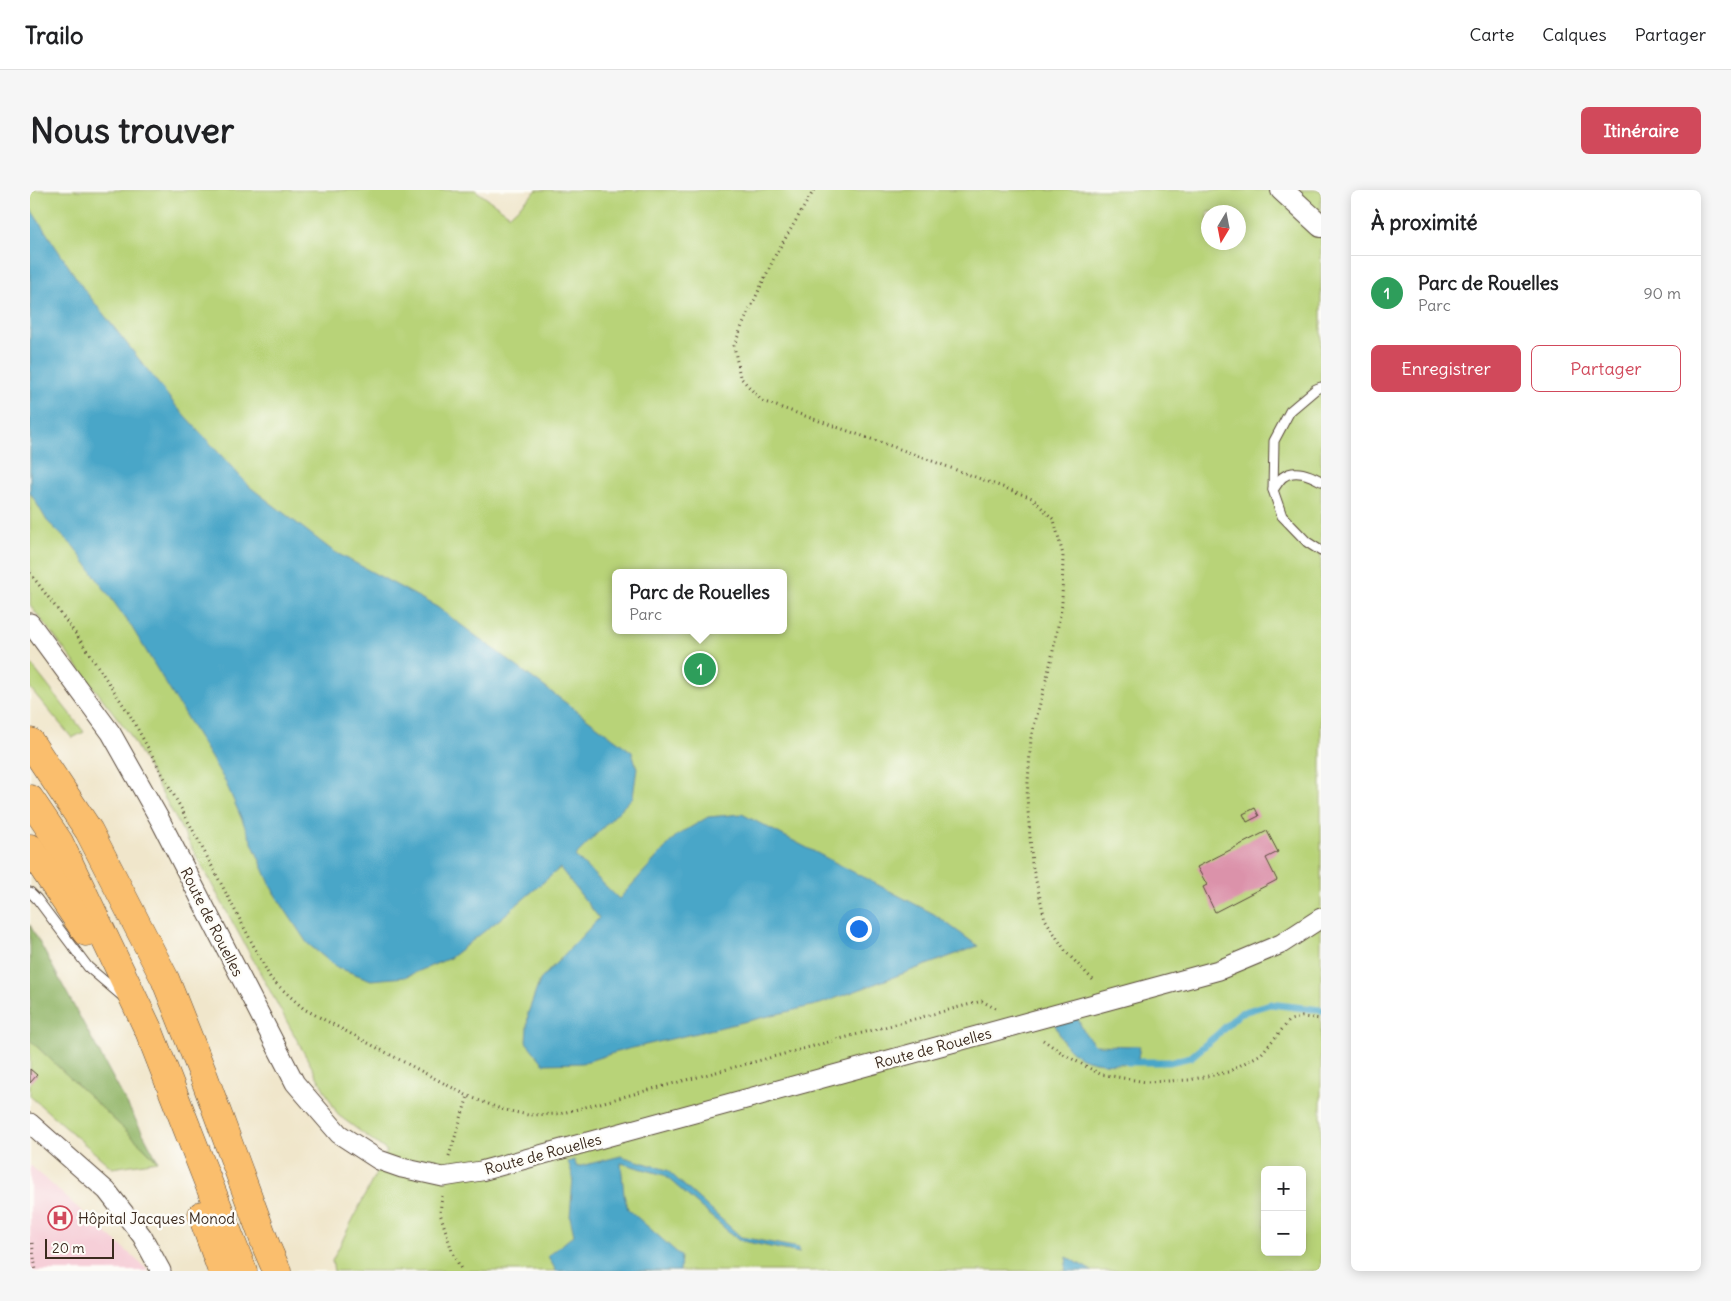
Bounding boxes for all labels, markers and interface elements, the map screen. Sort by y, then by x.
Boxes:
text: Trailo [25,20,83,50]
text: Carte [1469,23,1514,46]
text: Calques [1542,23,1607,46]
text: Partager [1635,23,1706,46]
button: Itinéraire [1581,107,1701,154]
text: Nous trouver [30,108,234,152]
north arrow [1201,205,1246,250]
text: À proximité [1371,209,1478,236]
text: Parc de Rouelles [1418,271,1559,295]
text: 1 [1384,283,1390,303]
text: 90 m [1643,283,1681,303]
text: Parc [1418,295,1451,315]
button: Enregistrer [1371,345,1521,392]
button: Partager [1531,345,1681,392]
popup [612,569,787,634]
text: Parc de Rouelles [629,580,770,604]
text: Parc [629,604,662,624]
pin: 1 [684,650,716,688]
street label: Route de Rouelles [176,864,248,980]
your location [846,916,872,942]
street label: Route de Rouelles [873,1023,993,1073]
street label: Route de Rouelles [483,1129,603,1179]
map controls [1261,1166,1306,1256]
button: + [1261,1166,1306,1211]
hospital icon: Hôpital Jacques Monod [47,1205,73,1231]
place label: Hôpital Jacques Monod [78,1209,235,1228]
button: − [1261,1211,1306,1256]
scale bar [45,1236,114,1259]
text: 20 m [52,1239,85,1257]

